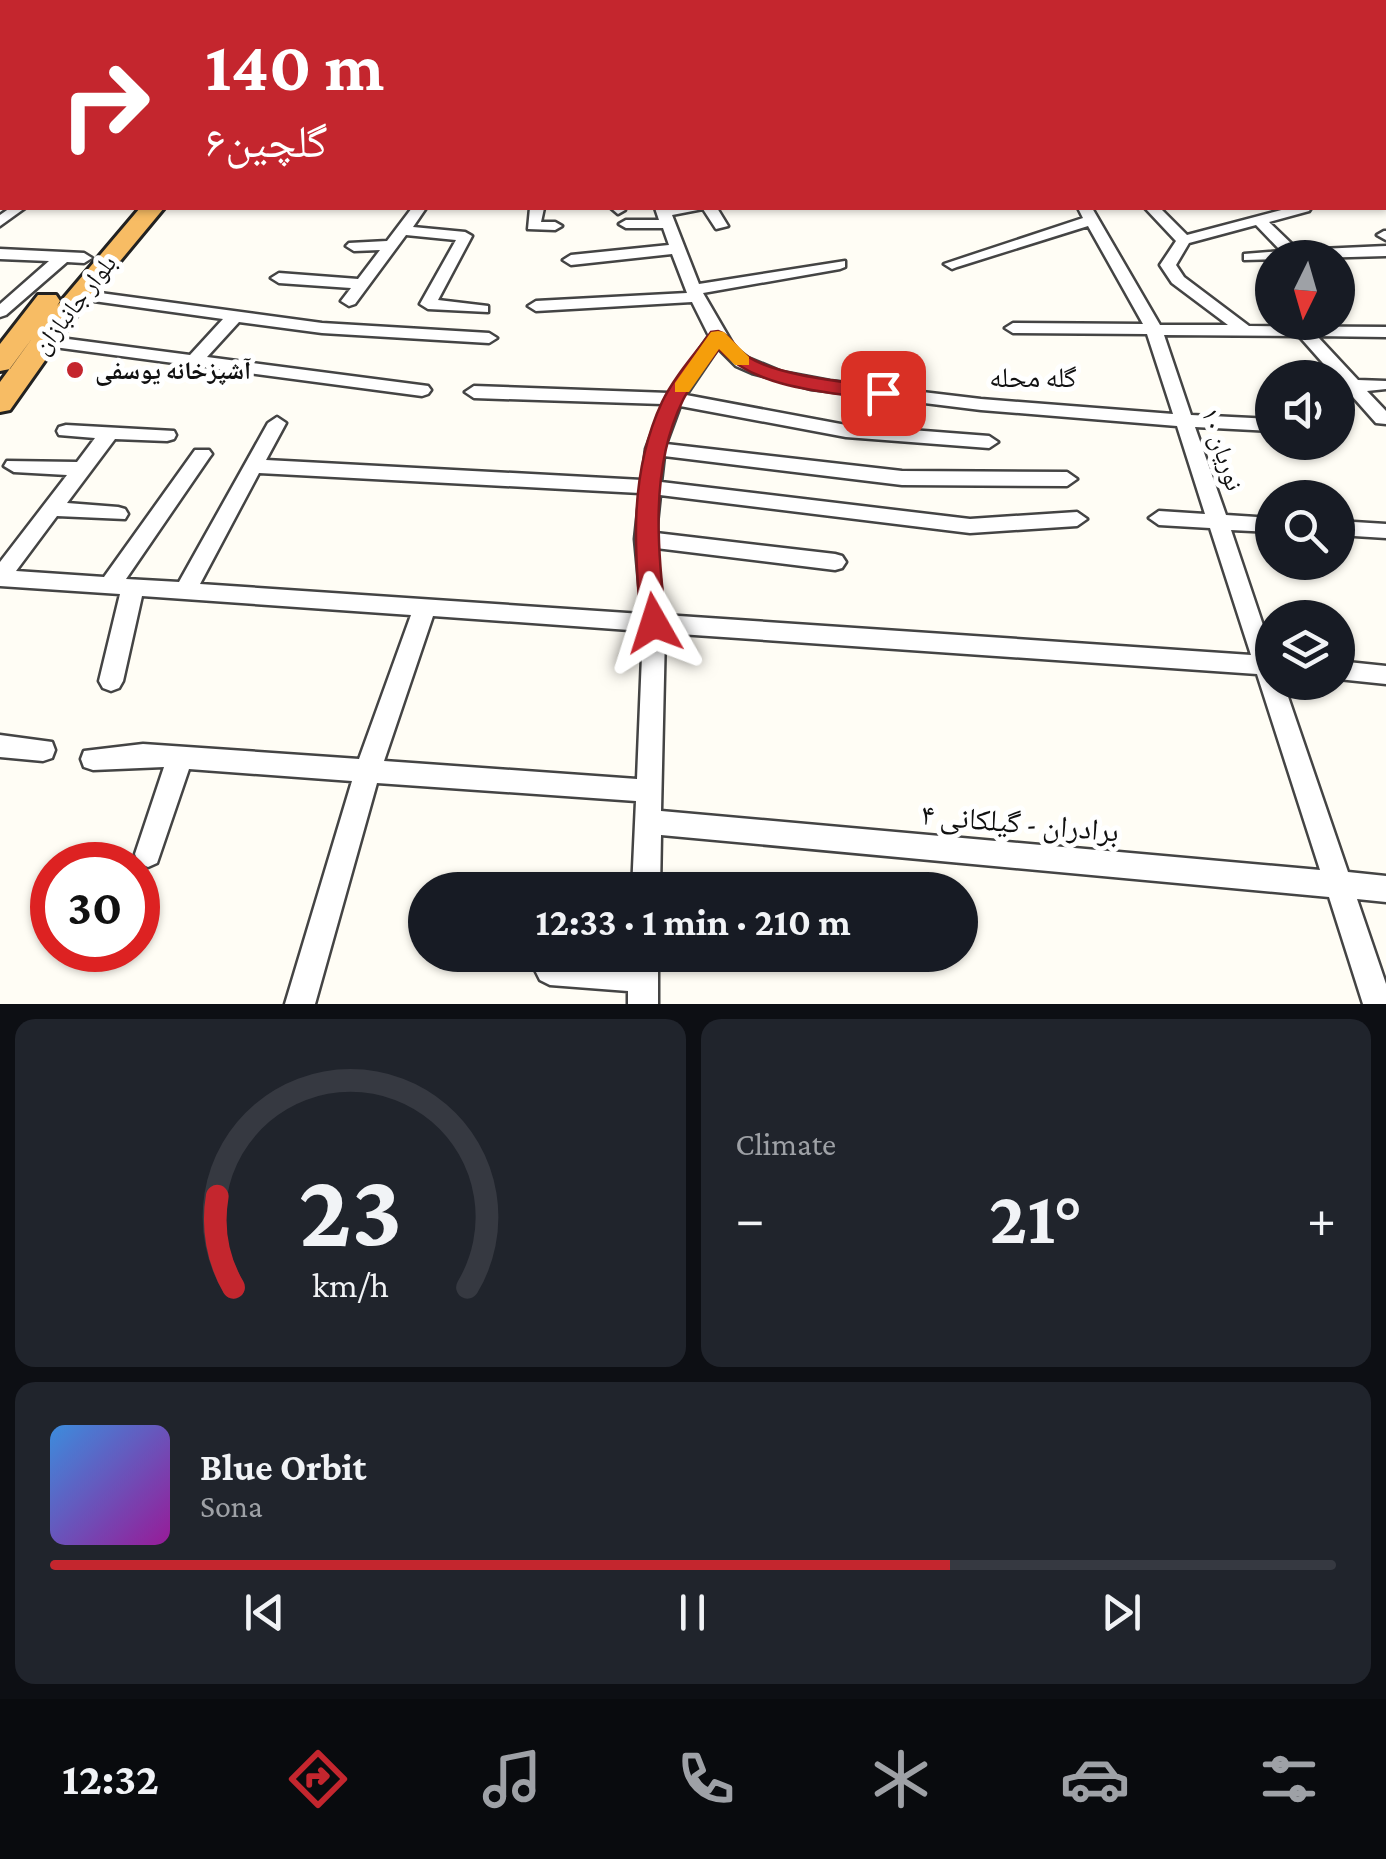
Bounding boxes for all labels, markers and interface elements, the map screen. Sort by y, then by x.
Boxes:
text: 140 m [205,27,384,105]
icon: right [40,40,170,170]
text: گلچین۶ [205,117,327,167]
north arrow [1255,240,1355,340]
map controls [1255,240,1355,700]
street label: بلوار جانبازان [27,250,123,360]
pin [841,351,926,436]
place label: آشپزخانه یوسفی [95,357,251,386]
marker: آشپزخانه یوسفی [64,359,86,381]
button: sound [1255,360,1355,460]
district label: گله محله [989,362,1077,393]
icon: arrive [856,366,911,421]
street label: نوریان ۱۰ [1195,405,1248,494]
button: search [1255,480,1355,580]
position arrow [602,571,706,675]
button: layers [1255,600,1355,700]
street label: برادران - گیلکانی ۴ [920,797,1120,850]
speed limit sign: 30 [30,842,160,972]
text: 12:33 · 1 min · 210 m [535,901,851,943]
text: Climate [736,1126,836,1162]
text: 23 [298,1152,402,1267]
text: 21° [989,1176,1082,1259]
text: − [736,1188,765,1249]
text: + [1307,1188,1336,1249]
text: km/h [312,1265,389,1305]
text: Blue Orbit [200,1446,367,1488]
text: Sona [200,1488,263,1524]
icon: previous [237,1585,292,1640]
icon: pause [665,1585,720,1640]
icon: next [1094,1585,1149,1640]
icon: directions [283,1744,353,1814]
icon: music [477,1744,547,1814]
icon: phone [671,1744,741,1814]
icon: climate [866,1744,936,1814]
icon: car [1060,1744,1130,1814]
icon: filters [1254,1744,1324,1814]
text: 12:32 [62,1754,159,1804]

